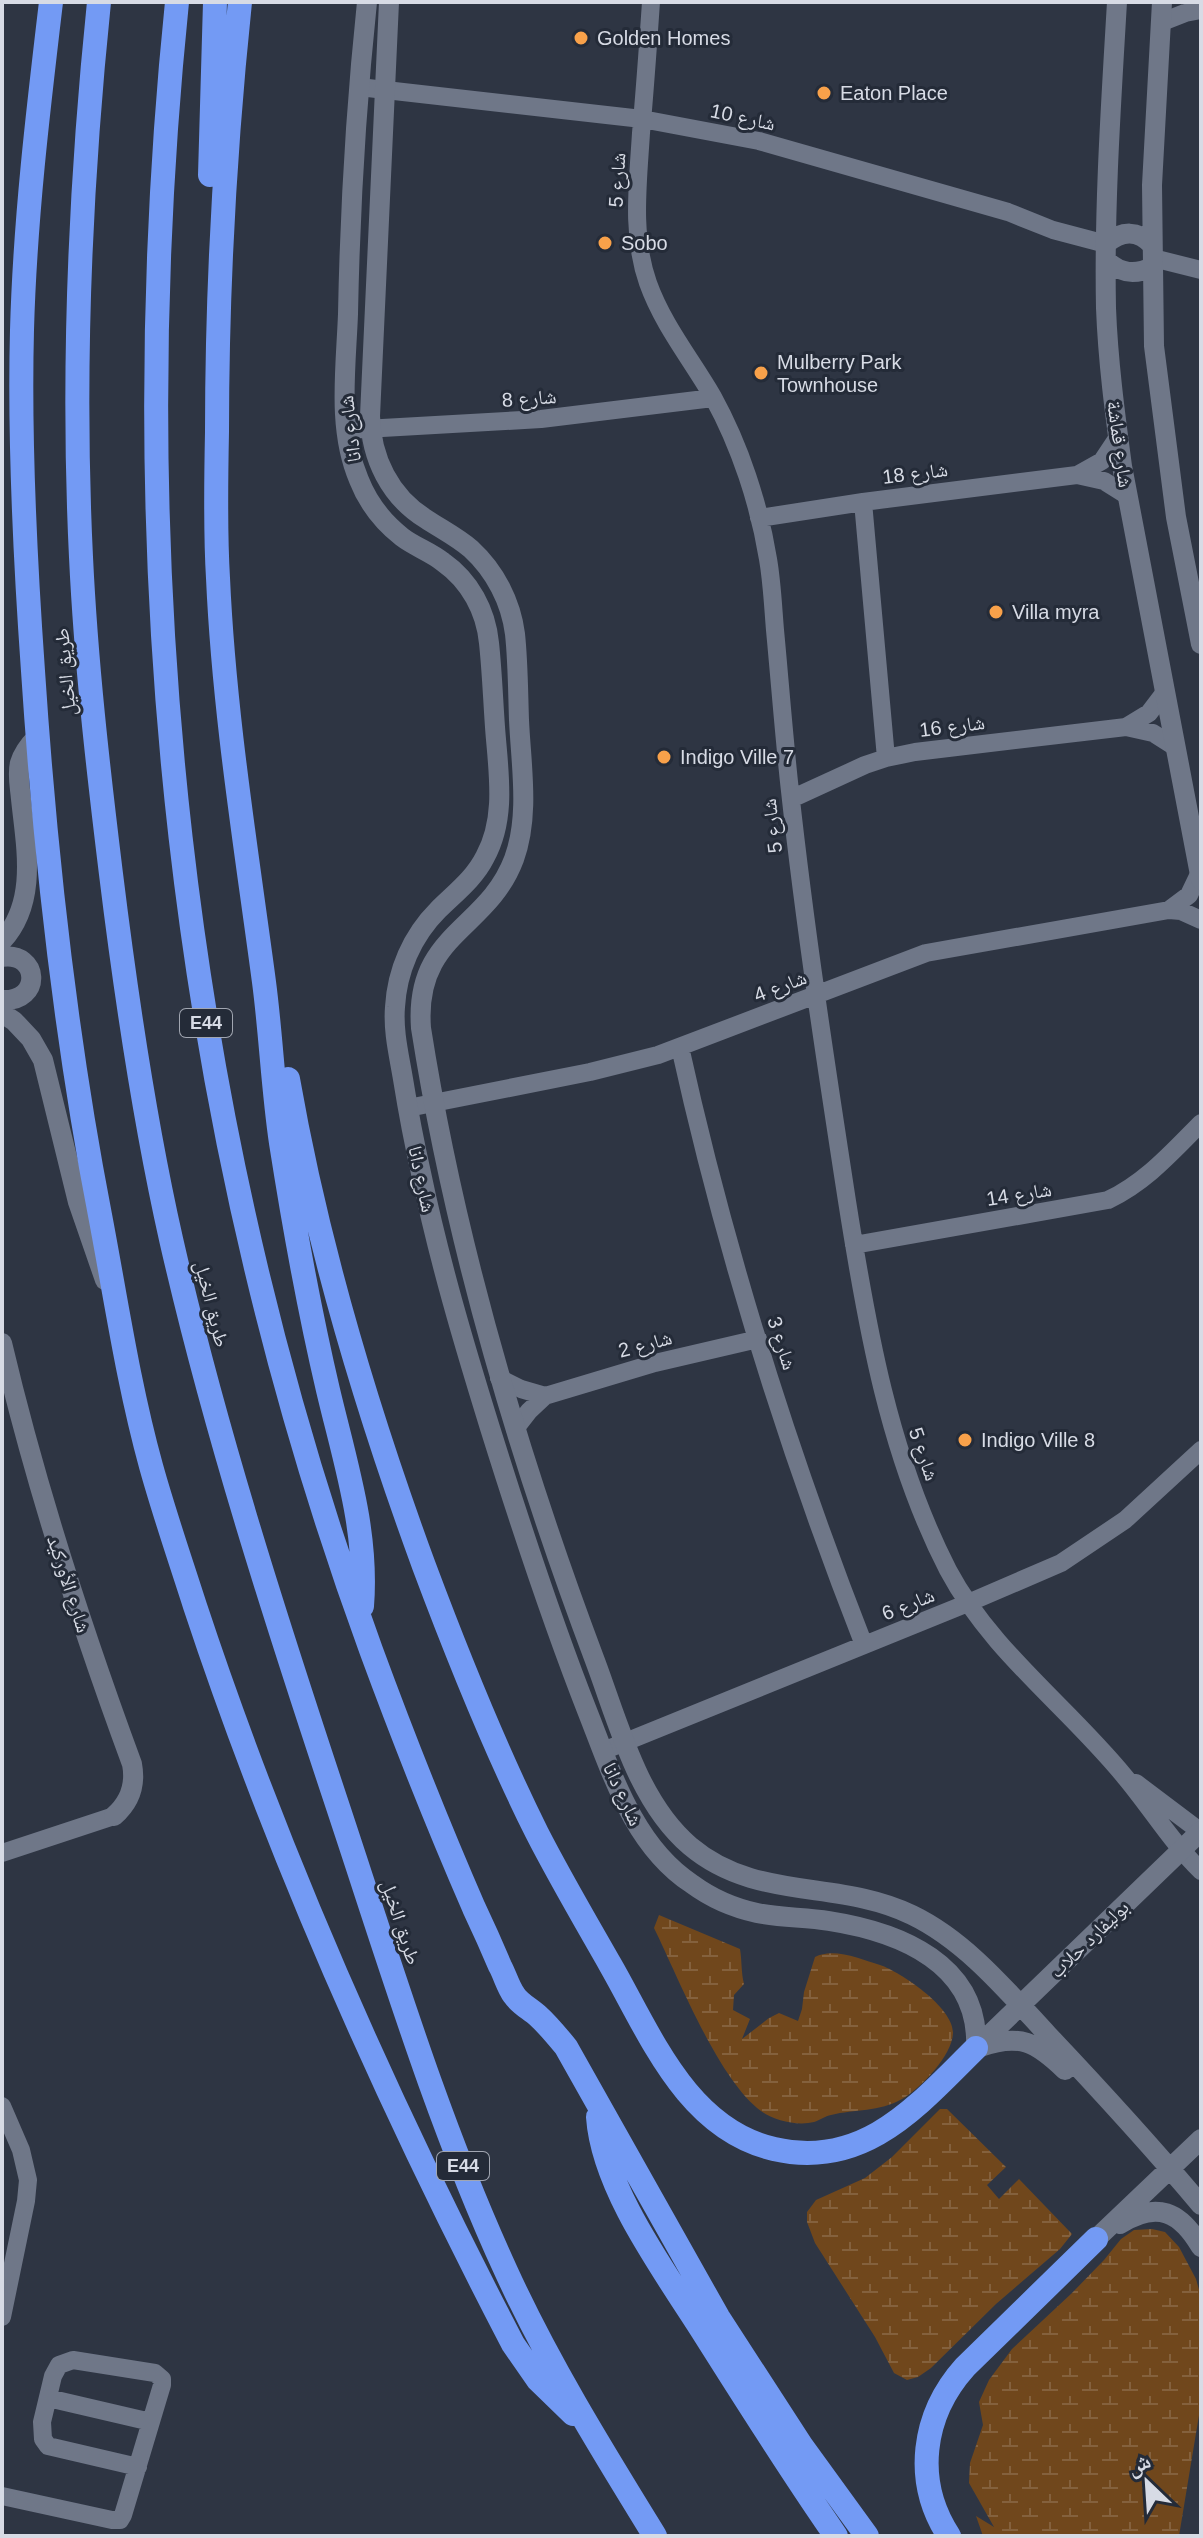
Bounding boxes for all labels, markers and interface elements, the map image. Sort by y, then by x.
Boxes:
place label: Golden Homes [597,27,730,49]
marker: Golden Homes [572,29,590,47]
place label: Eaton Place [840,82,948,104]
marker: Eaton Place [815,84,833,102]
street label: شارع 10 [708,99,777,137]
street label: شارع 5 [605,152,631,208]
place label: Sobo [621,232,668,254]
marker: Sobo [596,234,614,252]
place label: Mulberry Park Townhouse [777,351,902,396]
marker: Mulberry Park Townhouse [752,364,770,382]
street label: شارع 8 [501,385,557,413]
street label: شارع دانا [335,394,367,464]
street label: شارع قماشة [1101,399,1137,489]
street label: شارع 18 [881,458,949,490]
place label: Villa myra [1012,601,1100,623]
marker: Villa myra [987,603,1005,621]
street label: طريق الخيل [50,627,81,717]
street label: شارع 16 [918,711,986,743]
place label: Indigo Ville 7 [680,746,794,768]
marker: Indigo Ville 7 [655,748,673,766]
street label: شارع 5 [758,797,788,854]
street label: شارع 4 [751,966,810,1008]
road number: E44 [180,1009,232,1037]
street label: شارع دانا [402,1144,440,1215]
street label: شارع 14 [985,1178,1054,1212]
street label: طريق الخيل [190,1259,233,1350]
street label: شارع 3 [761,1314,801,1373]
street label: شارع 2 [616,1326,675,1364]
street label: شارع 5 [903,1425,943,1484]
place label: Indigo Ville 8 [981,1429,1095,1451]
marker: Indigo Ville 8 [956,1431,974,1449]
street label: شارع الأوركيد [41,1533,95,1636]
street label: شارع 6 [879,1584,938,1626]
street label: شارع دانا [597,1759,647,1830]
street label: طريق الخيل [376,1877,425,1968]
street label: بوليفارد حلاب [1045,1896,1133,1982]
road number: E44 [437,2152,489,2180]
north arrow [1107,2442,1187,2522]
text: ش [1123,2448,1155,2481]

